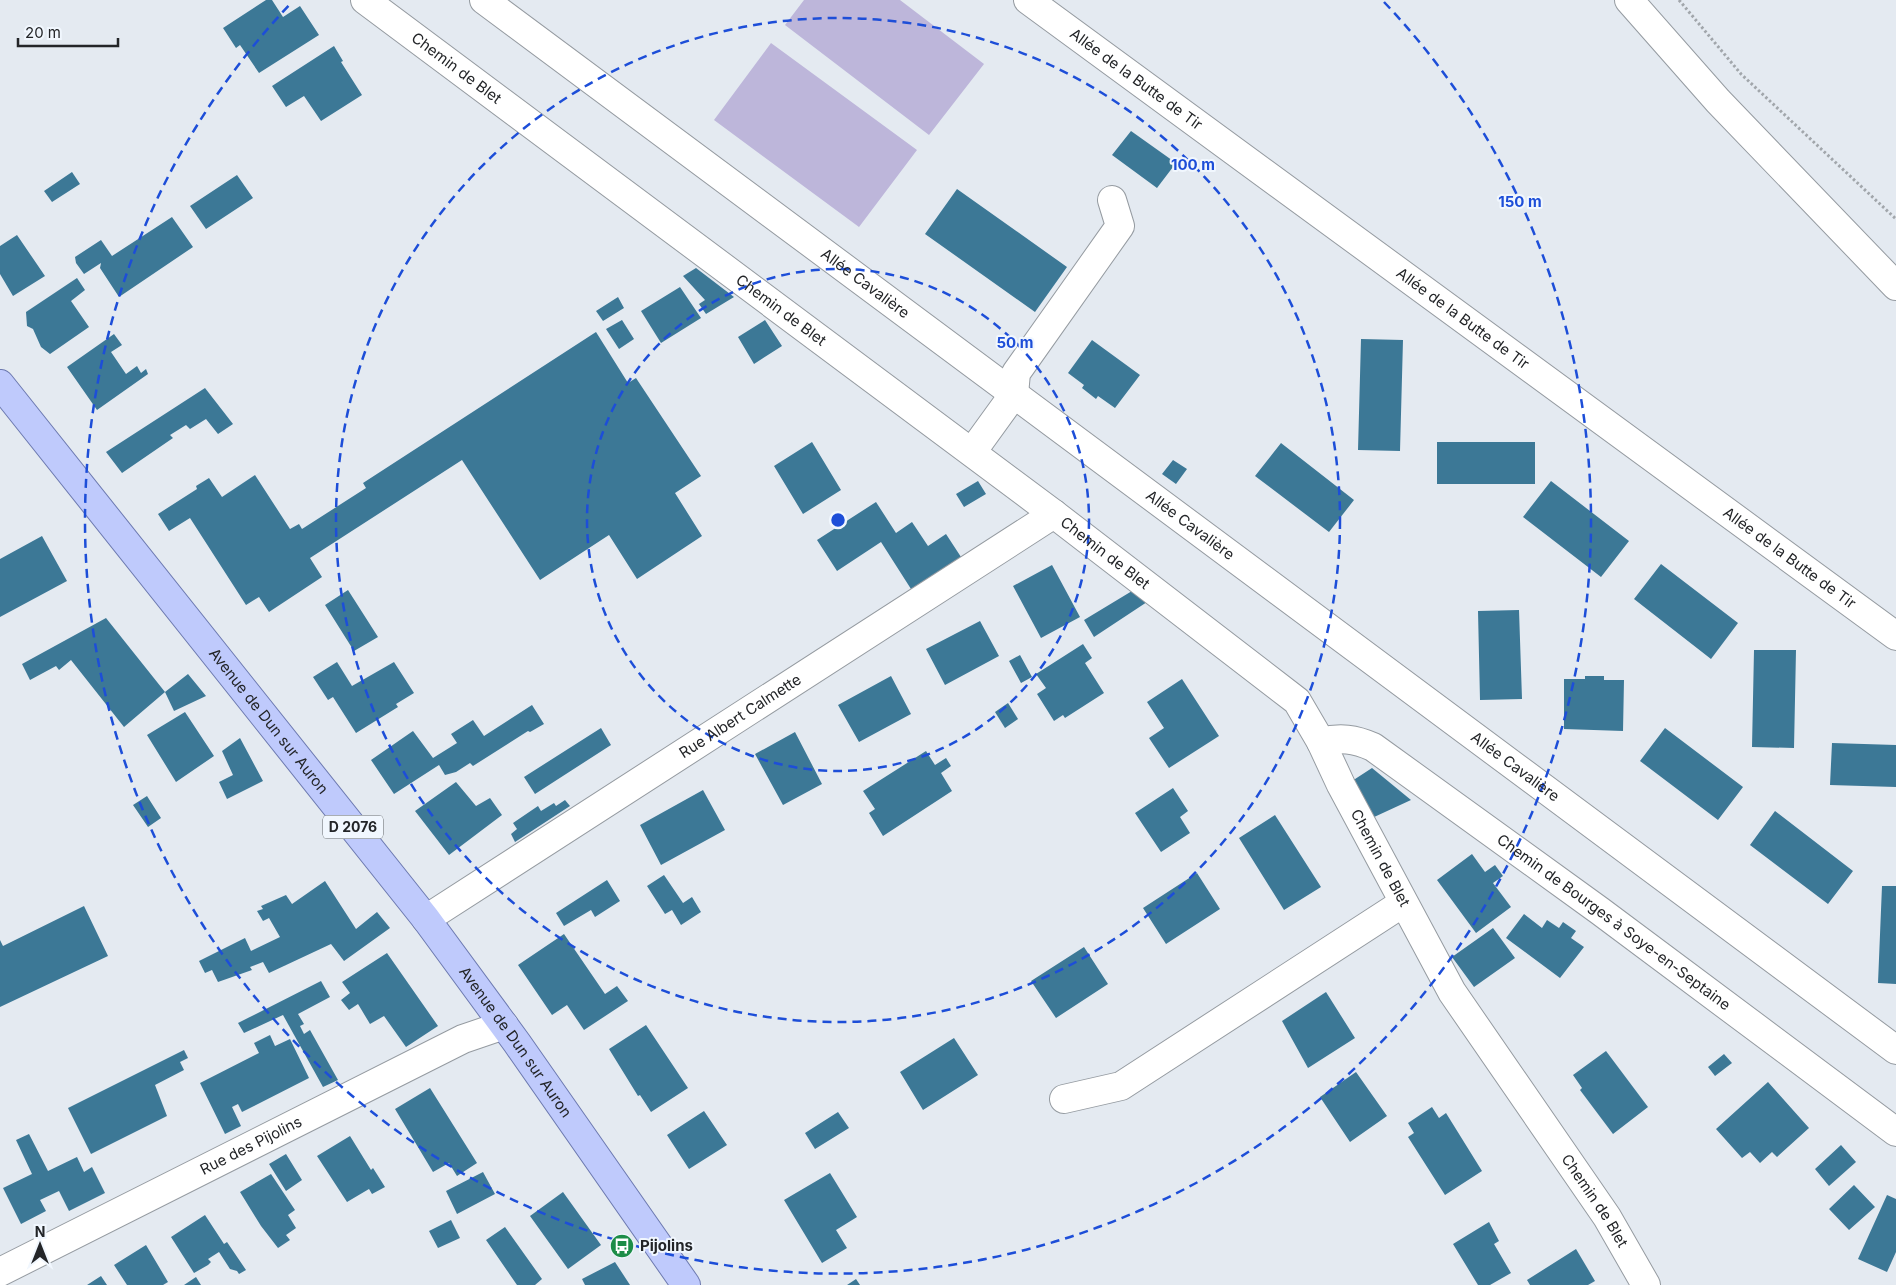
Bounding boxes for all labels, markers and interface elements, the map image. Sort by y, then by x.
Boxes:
scale bar [18,15,118,47]
text: 20 m [25,23,61,42]
street label: Allée de la Butte de Tir [1066,24,1207,134]
street label: Chemin de Blet [408,28,506,108]
text: 100 m [1171,155,1215,174]
text: 150 m [1498,192,1542,211]
street label: Allée Cavalière [817,244,913,322]
street label: Allée de la Butte de Tir [1393,263,1533,373]
street label: Chemin de Blet [732,270,830,350]
text: 50 m [997,333,1033,352]
street label: Allée Cavalière [1142,486,1238,564]
street label: Allée de la Butte de Tir [1720,503,1860,613]
centre of rings [829,511,847,529]
street label: Chemin de Blet [1057,512,1154,593]
street label: Avenue de Dun sur Auron [205,644,333,798]
street label: Rue Albert Calmette [675,670,805,762]
street label: Allée Cavalière [1467,727,1563,805]
street label: Chemin de Blet [1347,806,1414,910]
road number: D 2076 [323,816,383,839]
street label: Chemin de Bourges à Soye-en-Septaine [1493,830,1734,1014]
street label: Avenue de Dun sur Auron [455,963,576,1121]
street label: Rue des Pijolins [197,1112,305,1179]
street label: Chemin de Blet [1558,1150,1632,1251]
north arrow [15,1220,65,1270]
text: N [35,1223,45,1240]
bus stop icon: Pijolins [609,1233,635,1259]
place label: Pijolins [640,1236,693,1255]

